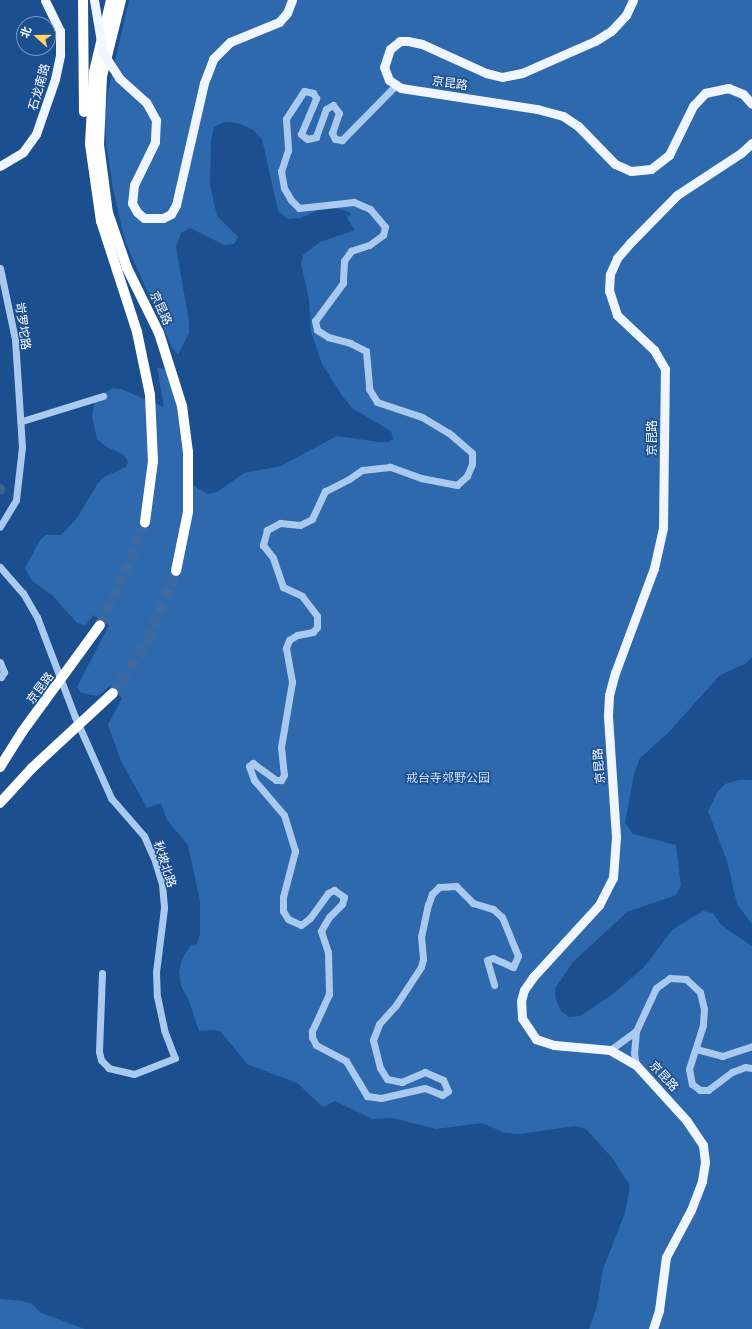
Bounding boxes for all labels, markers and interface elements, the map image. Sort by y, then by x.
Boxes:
north arrow [16,16,56,56]
text: 北 [16,24,34,40]
street label: 石龙南路 [25,62,53,112]
street label: 京昆路 [431,73,469,93]
street label: 京昆路 [147,289,175,327]
street label: 岢罗坨路 [13,301,33,351]
street label: 京昆路 [645,420,659,456]
street label: 京昆路 [23,669,57,707]
street label: 京昆路 [590,747,608,785]
park label: 戒台寺郊野公园 [406,771,490,785]
street label: 秋坡北路 [151,839,179,889]
street label: 京昆路 [646,1058,682,1094]

